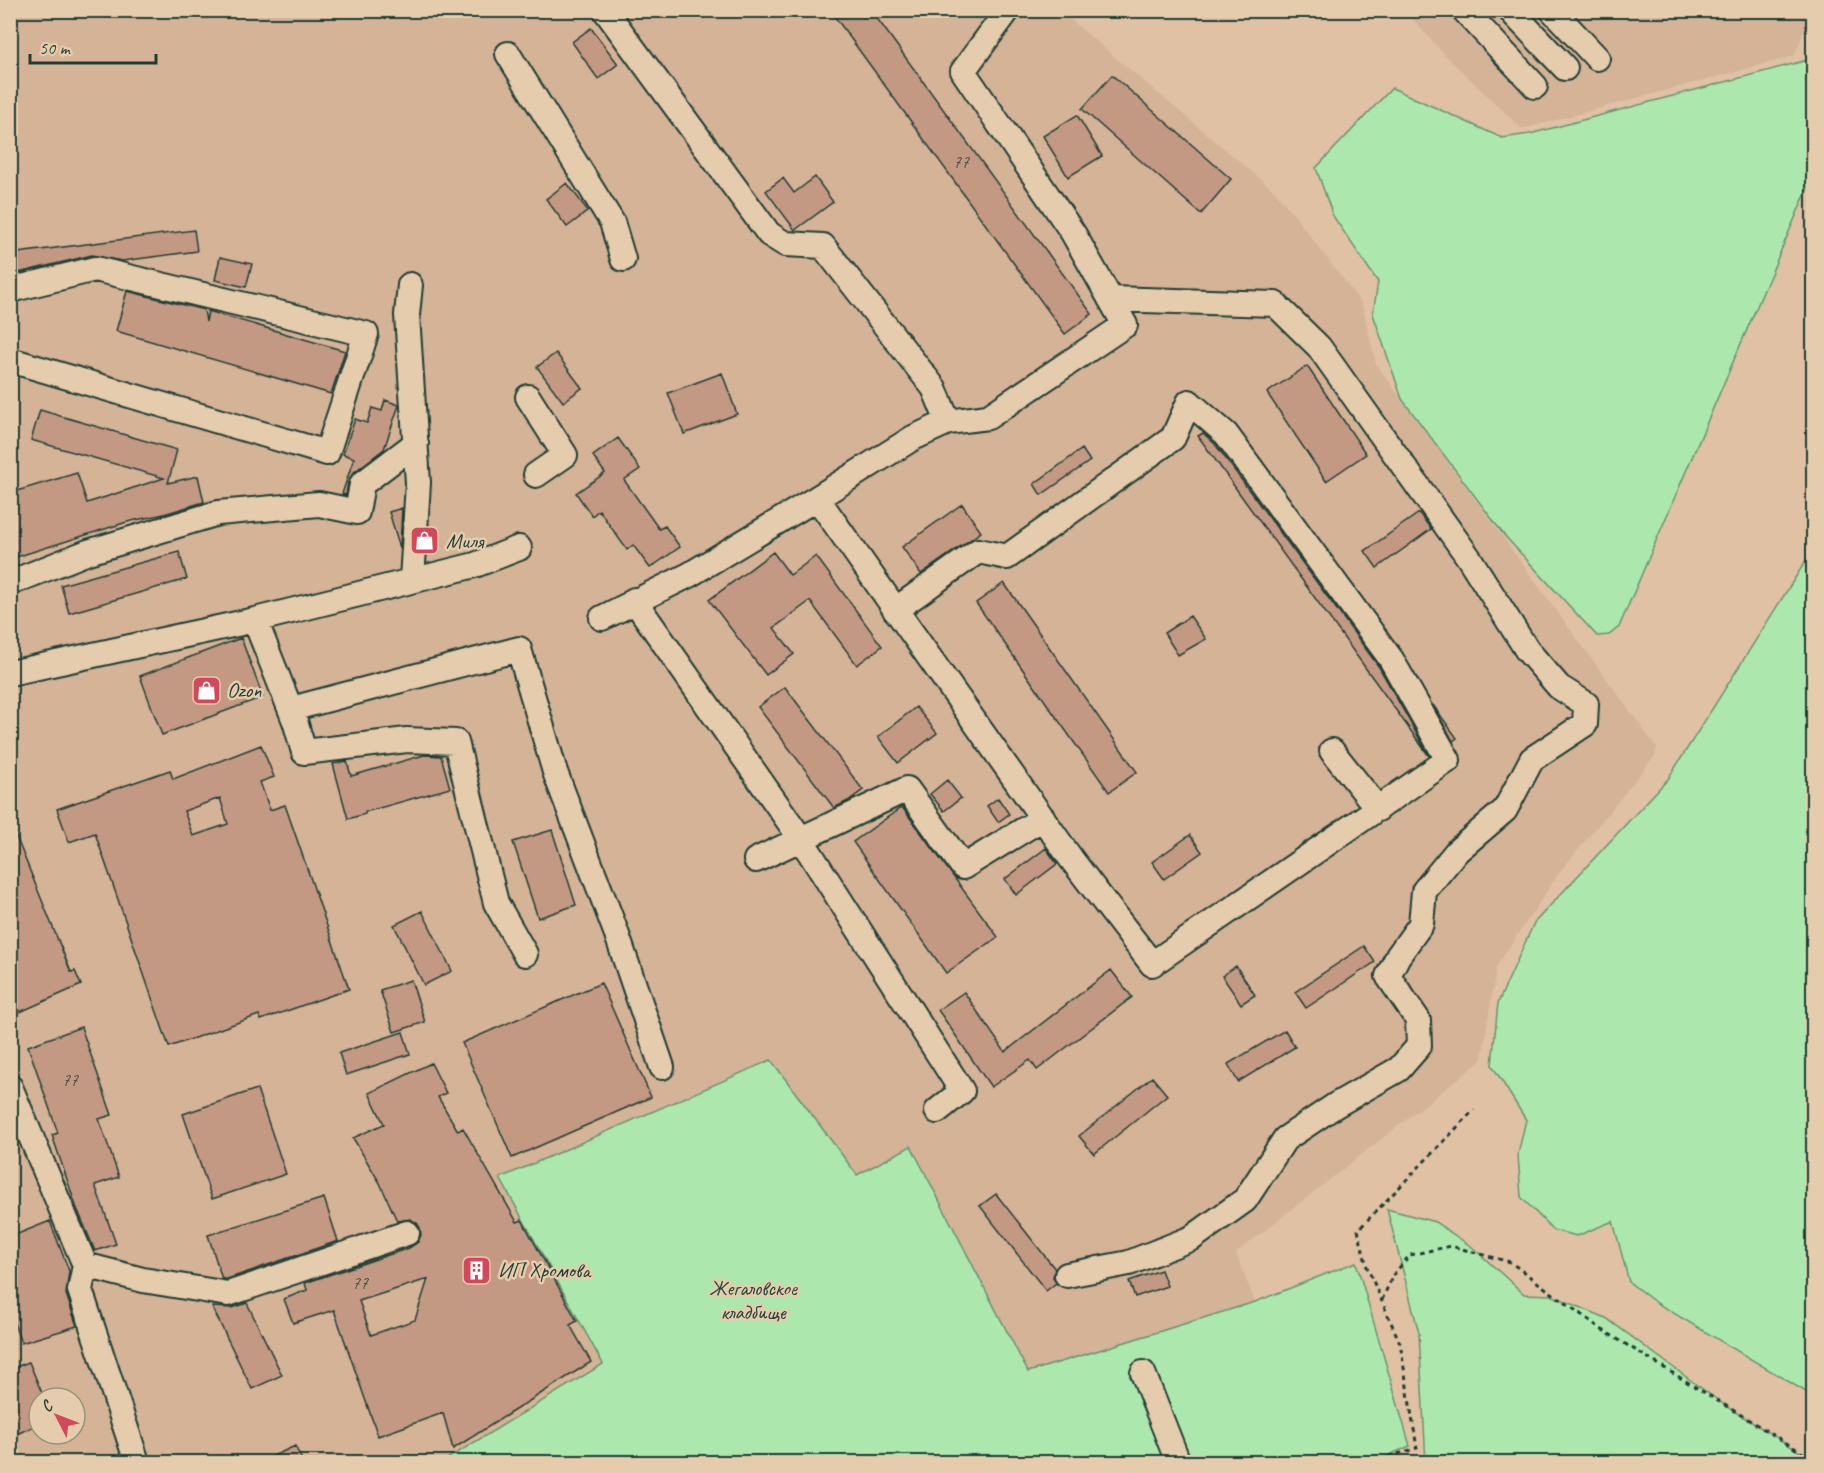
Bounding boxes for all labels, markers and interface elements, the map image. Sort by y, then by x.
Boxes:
scale bar [30,27,156,65]
text: 50 m [39,37,72,59]
house number: 77 [953,151,970,173]
shop icon: Миля [409,525,441,557]
place label: Миля [446,528,485,554]
shop icon: Ozon [190,674,222,706]
place label: Ozon [227,677,262,703]
house number: 77 [62,1069,79,1091]
building icon: ИП Хромова [461,1254,493,1286]
place label: ИП Хромова [498,1257,592,1283]
house number: 77 [352,1272,369,1294]
park label: Жегаловское кладбище [709,1275,798,1325]
north arrow [27,1386,87,1446]
text: С [37,1395,58,1416]

